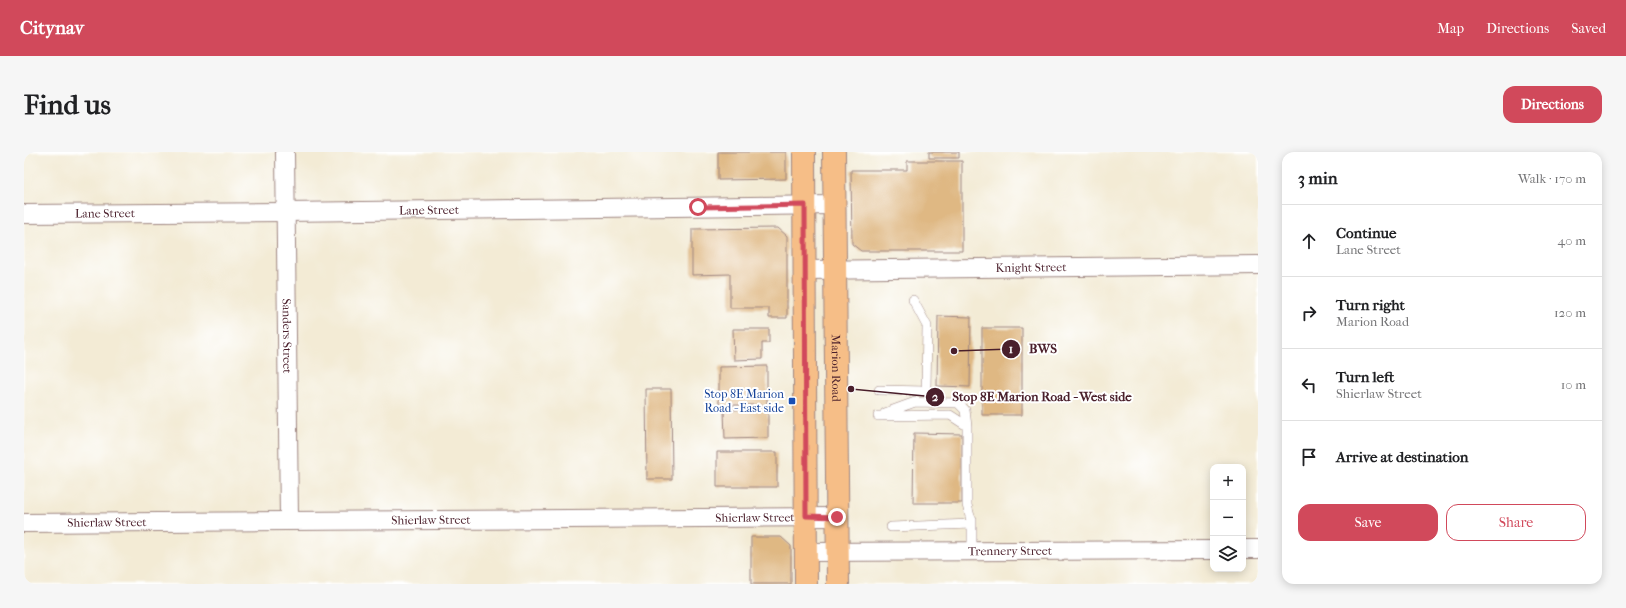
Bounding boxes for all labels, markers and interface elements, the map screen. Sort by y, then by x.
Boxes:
text: Citynav [20,17,84,39]
text: Map [1437,20,1464,37]
text: Directions [1486,20,1549,37]
text: Saved [1571,20,1606,37]
button: Directions [1503,86,1602,123]
text: Find us [24,88,111,121]
text: 3 min [1298,168,1338,188]
text: Walk · 170 m [1518,171,1586,186]
route start [689,198,707,216]
street label: Lane Street [399,203,460,218]
street label: Lane Street [75,206,136,221]
text: Continue [1336,224,1396,242]
icon: ahead [1298,230,1320,252]
text: 40 m [1558,233,1586,248]
text: Lane Street [1336,242,1401,257]
street label: Knight Street [995,260,1067,275]
text: Turn right [1336,296,1405,314]
street label: Sanders Street [280,298,294,374]
icon: right [1298,302,1320,324]
text: 120 m [1554,305,1586,320]
text: Marion Road [1336,314,1409,329]
street label: Marion Road [829,334,843,402]
callout: BWS [1001,336,1065,361]
text: BWS [1029,341,1057,356]
text: 1 [1009,342,1013,356]
text: Turn left [1336,368,1394,386]
icon: left [1298,374,1320,396]
text: 10 m [1561,377,1586,392]
callout: Stop 8E Marion Road - West side [925,384,1140,409]
text: Shierlaw Street [1336,386,1422,401]
place label: Stop 8E Marion Road - East side [704,387,784,415]
text: Stop 8E Marion Road - West side [952,389,1132,405]
text: 2 [932,390,939,404]
marker: Stop 8E Marion Road - East side [787,396,797,406]
icon: arrive [1298,446,1320,468]
text: Arrive at destination [1336,448,1468,466]
map controls [1210,464,1246,572]
button: + [1210,464,1246,500]
button: − [1210,500,1246,536]
button: Save [1298,504,1438,541]
button: Share [1446,504,1586,541]
route end [828,508,846,526]
street label: Shierlaw Street [715,510,795,525]
street label: Shierlaw Street [391,513,471,527]
street label: Shierlaw Street [67,515,147,530]
button: layers [1210,536,1246,572]
street label: Trennery Street [968,544,1053,558]

